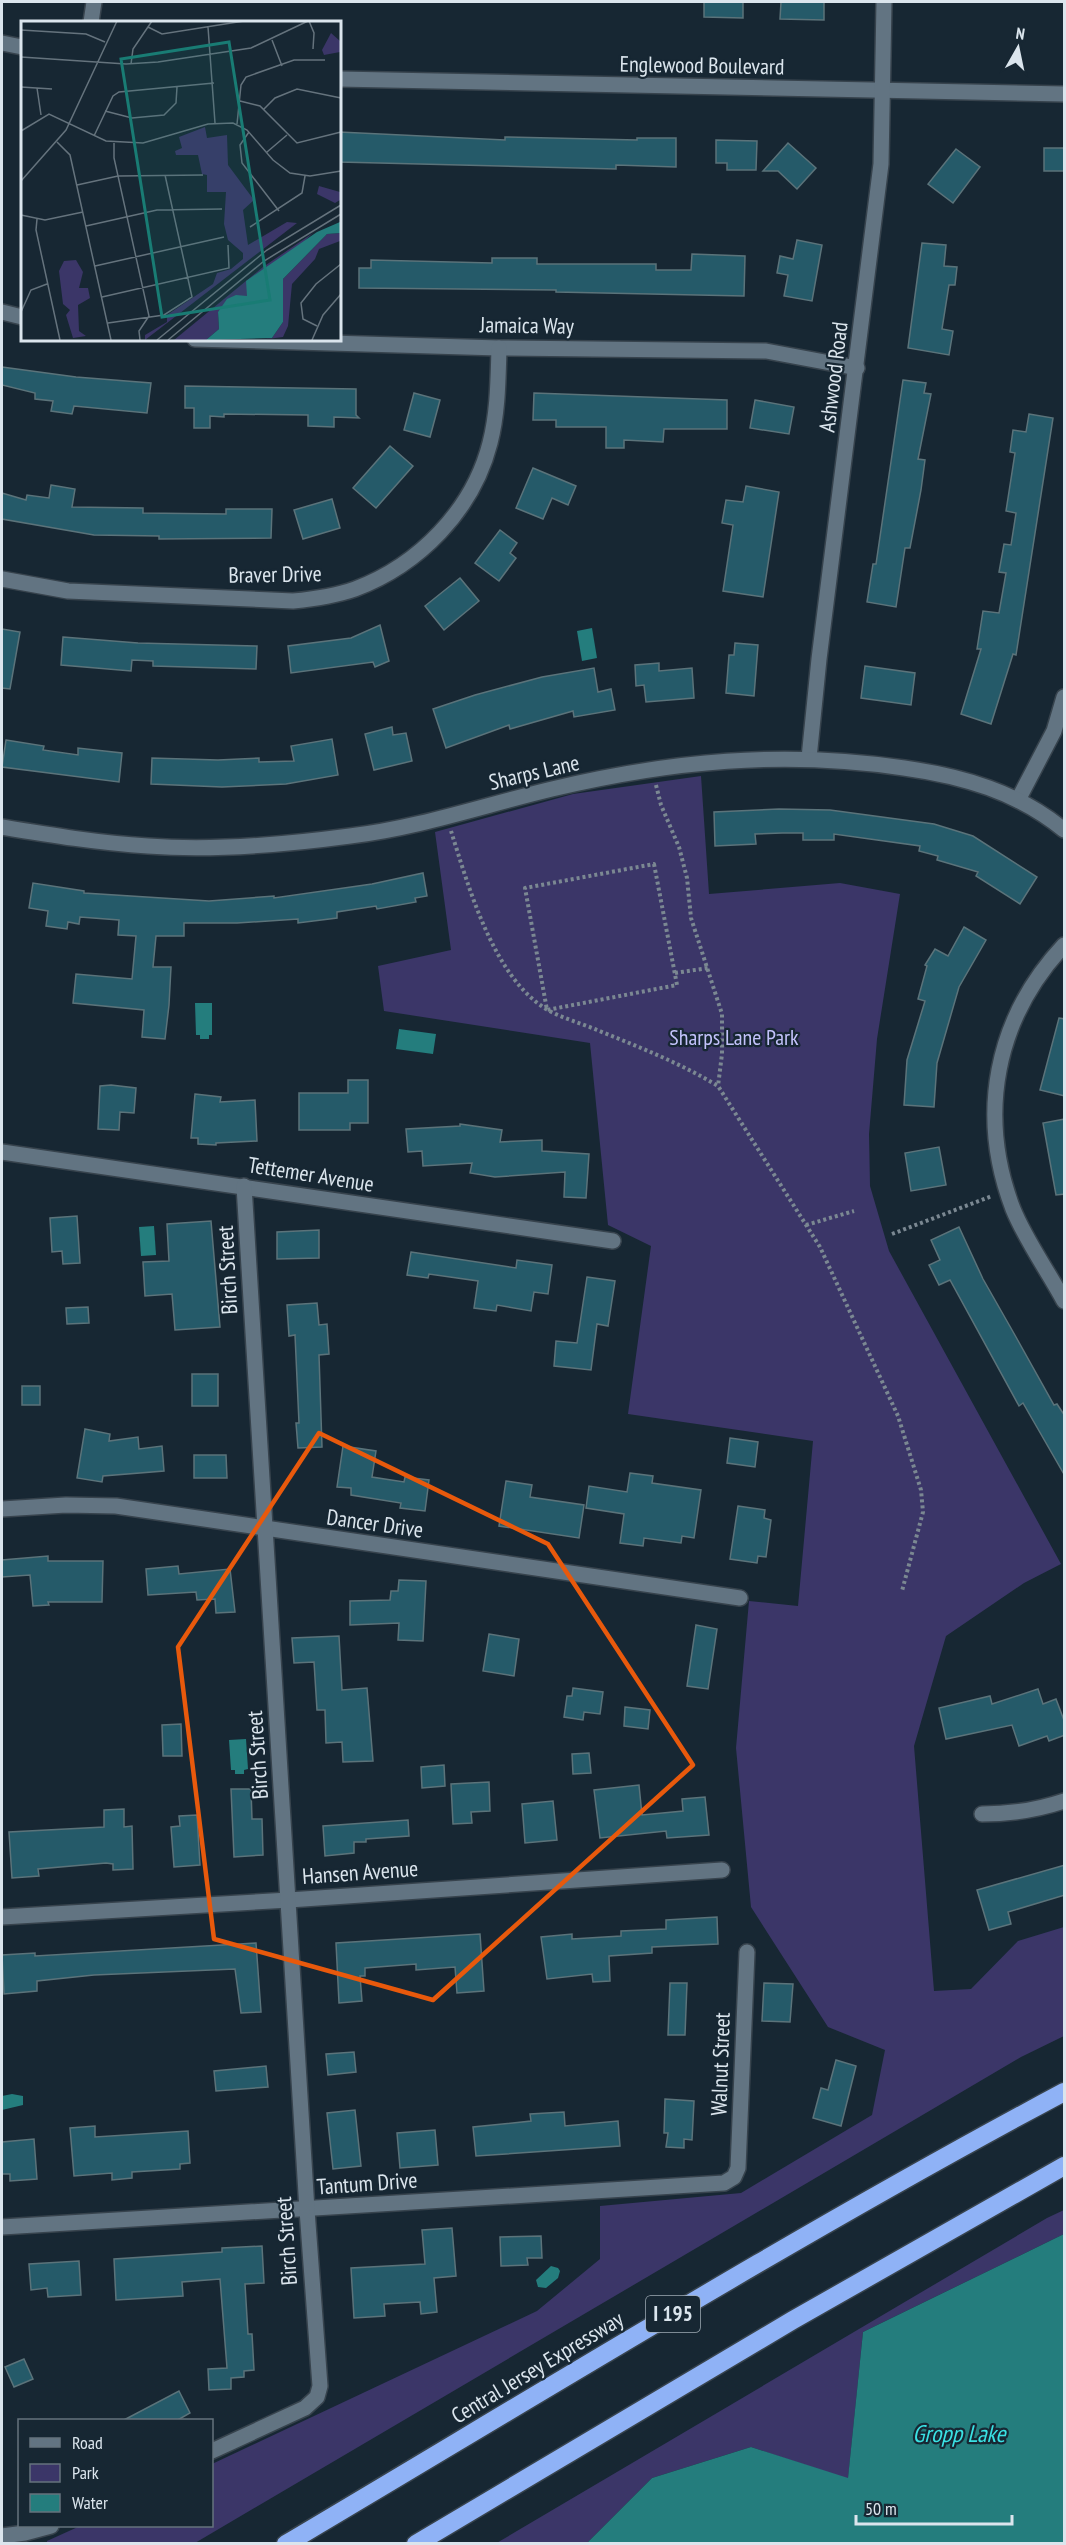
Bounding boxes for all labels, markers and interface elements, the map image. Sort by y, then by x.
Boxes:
north arrow [988,18,1048,78]
inset map [21,21,340,340]
text: N [1015,23,1026,44]
street label: Englewood Boulevard [619,50,785,80]
street label: Jamaica Way [479,310,575,340]
street label: Ashwood Road [812,320,854,434]
street label: Braver Drive [228,559,322,589]
street label: Sharps Lane [486,748,582,796]
park label: Sharps Lane Park [669,1023,799,1051]
street label: Tettemer Avenue [246,1150,376,1198]
street label: Birch Street [211,1225,243,1315]
street label: Dancer Drive [325,1502,425,1544]
street label: Birch Street [240,1710,274,1800]
street label: Hansen Avenue [301,1854,419,1890]
street label: Walnut Street [704,2012,736,2116]
street label: Tantum Drive [316,2166,418,2200]
street label: Birch Street [269,2196,303,2286]
road number: I 195 [646,2296,700,2332]
street label: Central Jersey Expressway [446,2304,629,2429]
water label: Gropp Lake [913,2418,1008,2449]
legend [18,2419,213,2527]
text: Road [72,2431,103,2454]
text: Park [72,2461,99,2484]
scale bar [856,2488,1012,2526]
text: Water [72,2491,108,2514]
text: 50 m [865,2497,897,2520]

